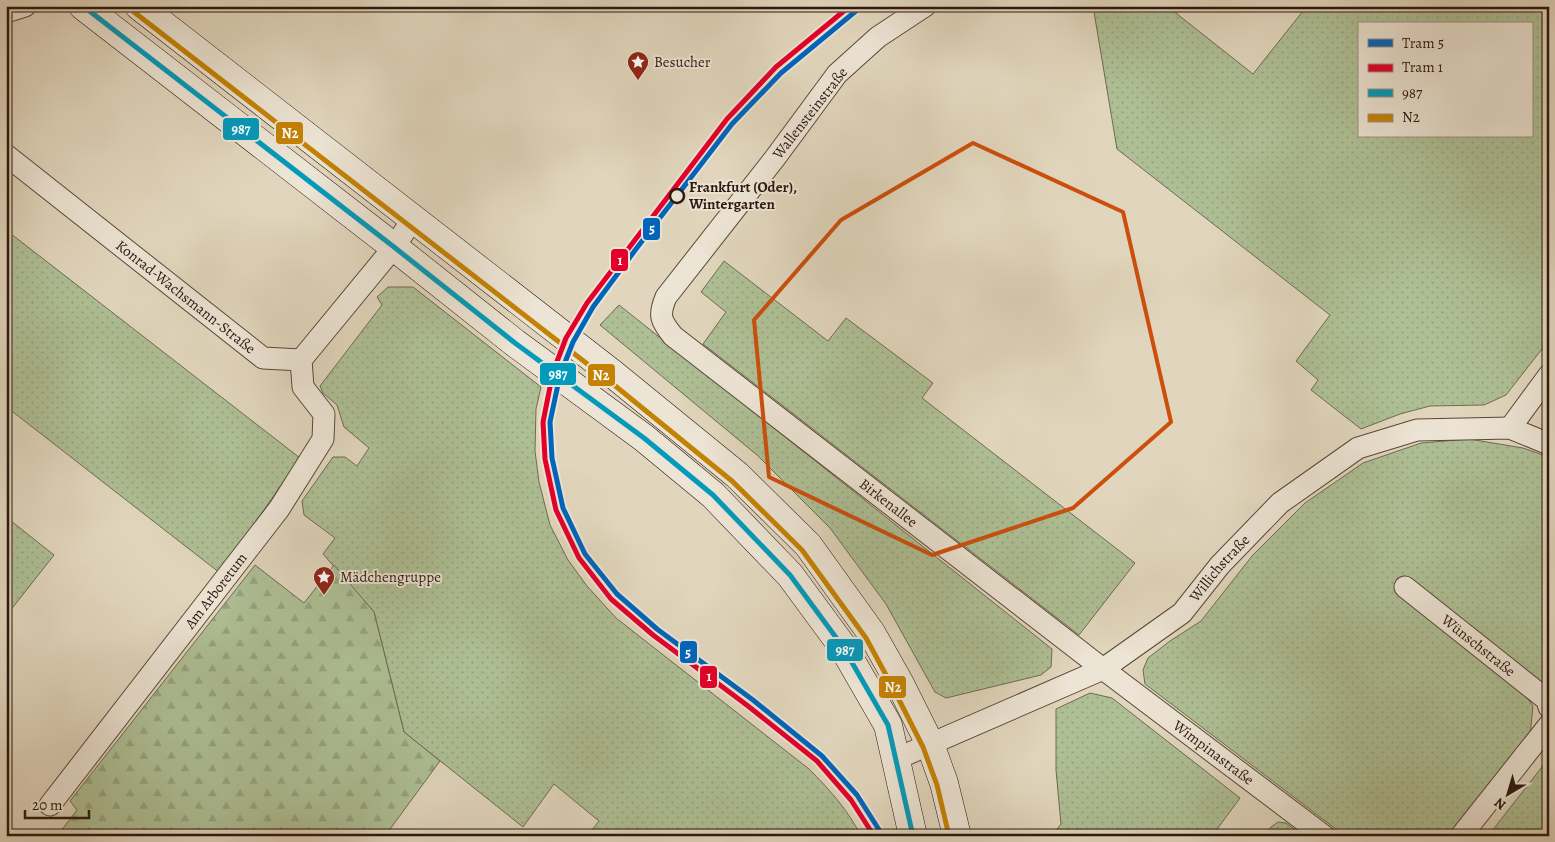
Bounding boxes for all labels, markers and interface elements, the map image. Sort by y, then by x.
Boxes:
legend [1358,22,1532,138]
text: Tram 5 [1402,33,1444,53]
place icon: Besucher [626,50,650,81]
place label: Besucher [654,52,711,72]
text: Tram 1 [1402,57,1443,77]
street label: Wallensteinstraße [767,63,852,164]
text: 987 [1402,83,1423,103]
text: N2 [1402,107,1420,127]
line badge: 987 [222,117,260,141]
text: 987 [231,120,251,139]
line badge: N2 [275,121,304,145]
text: N2 [282,124,299,143]
place label: Frankfurt (Oder), Wintergarten [688,177,797,214]
marker: Frankfurt (Oder), Wintergarten [669,188,685,204]
line badge: 5 [642,217,661,241]
text: 5 [649,219,655,238]
street label: Konrad-Wachsmann-Straße [112,236,260,359]
line badge: 1 [610,248,629,272]
text: 1 [617,251,623,270]
line badge: 987 [539,362,577,386]
line badge: N2 [587,363,616,387]
text: 987 [548,365,568,384]
text: N2 [593,366,610,385]
street label: Birkenallee [855,474,922,532]
street label: Willichstraße [1184,530,1254,607]
street label: Am Arboretum [179,548,252,634]
place icon: Mädchengruppe [312,565,336,596]
place label: Mädchengruppe [340,567,441,587]
street label: Wünschstraße [1437,609,1520,681]
line badge: 987 [826,638,864,662]
line badge: 5 [679,640,698,664]
text: 987 [835,641,855,660]
text: 5 [685,643,691,662]
line badge: 1 [699,665,718,689]
text: 1 [706,667,712,686]
line badge: N2 [878,675,907,699]
text: N2 [885,678,902,697]
street label: Wimpinastraße [1168,715,1258,790]
north arrow [1482,770,1532,820]
scale bar [25,787,89,819]
text: N [1490,793,1510,814]
text: 20 m [32,795,63,815]

